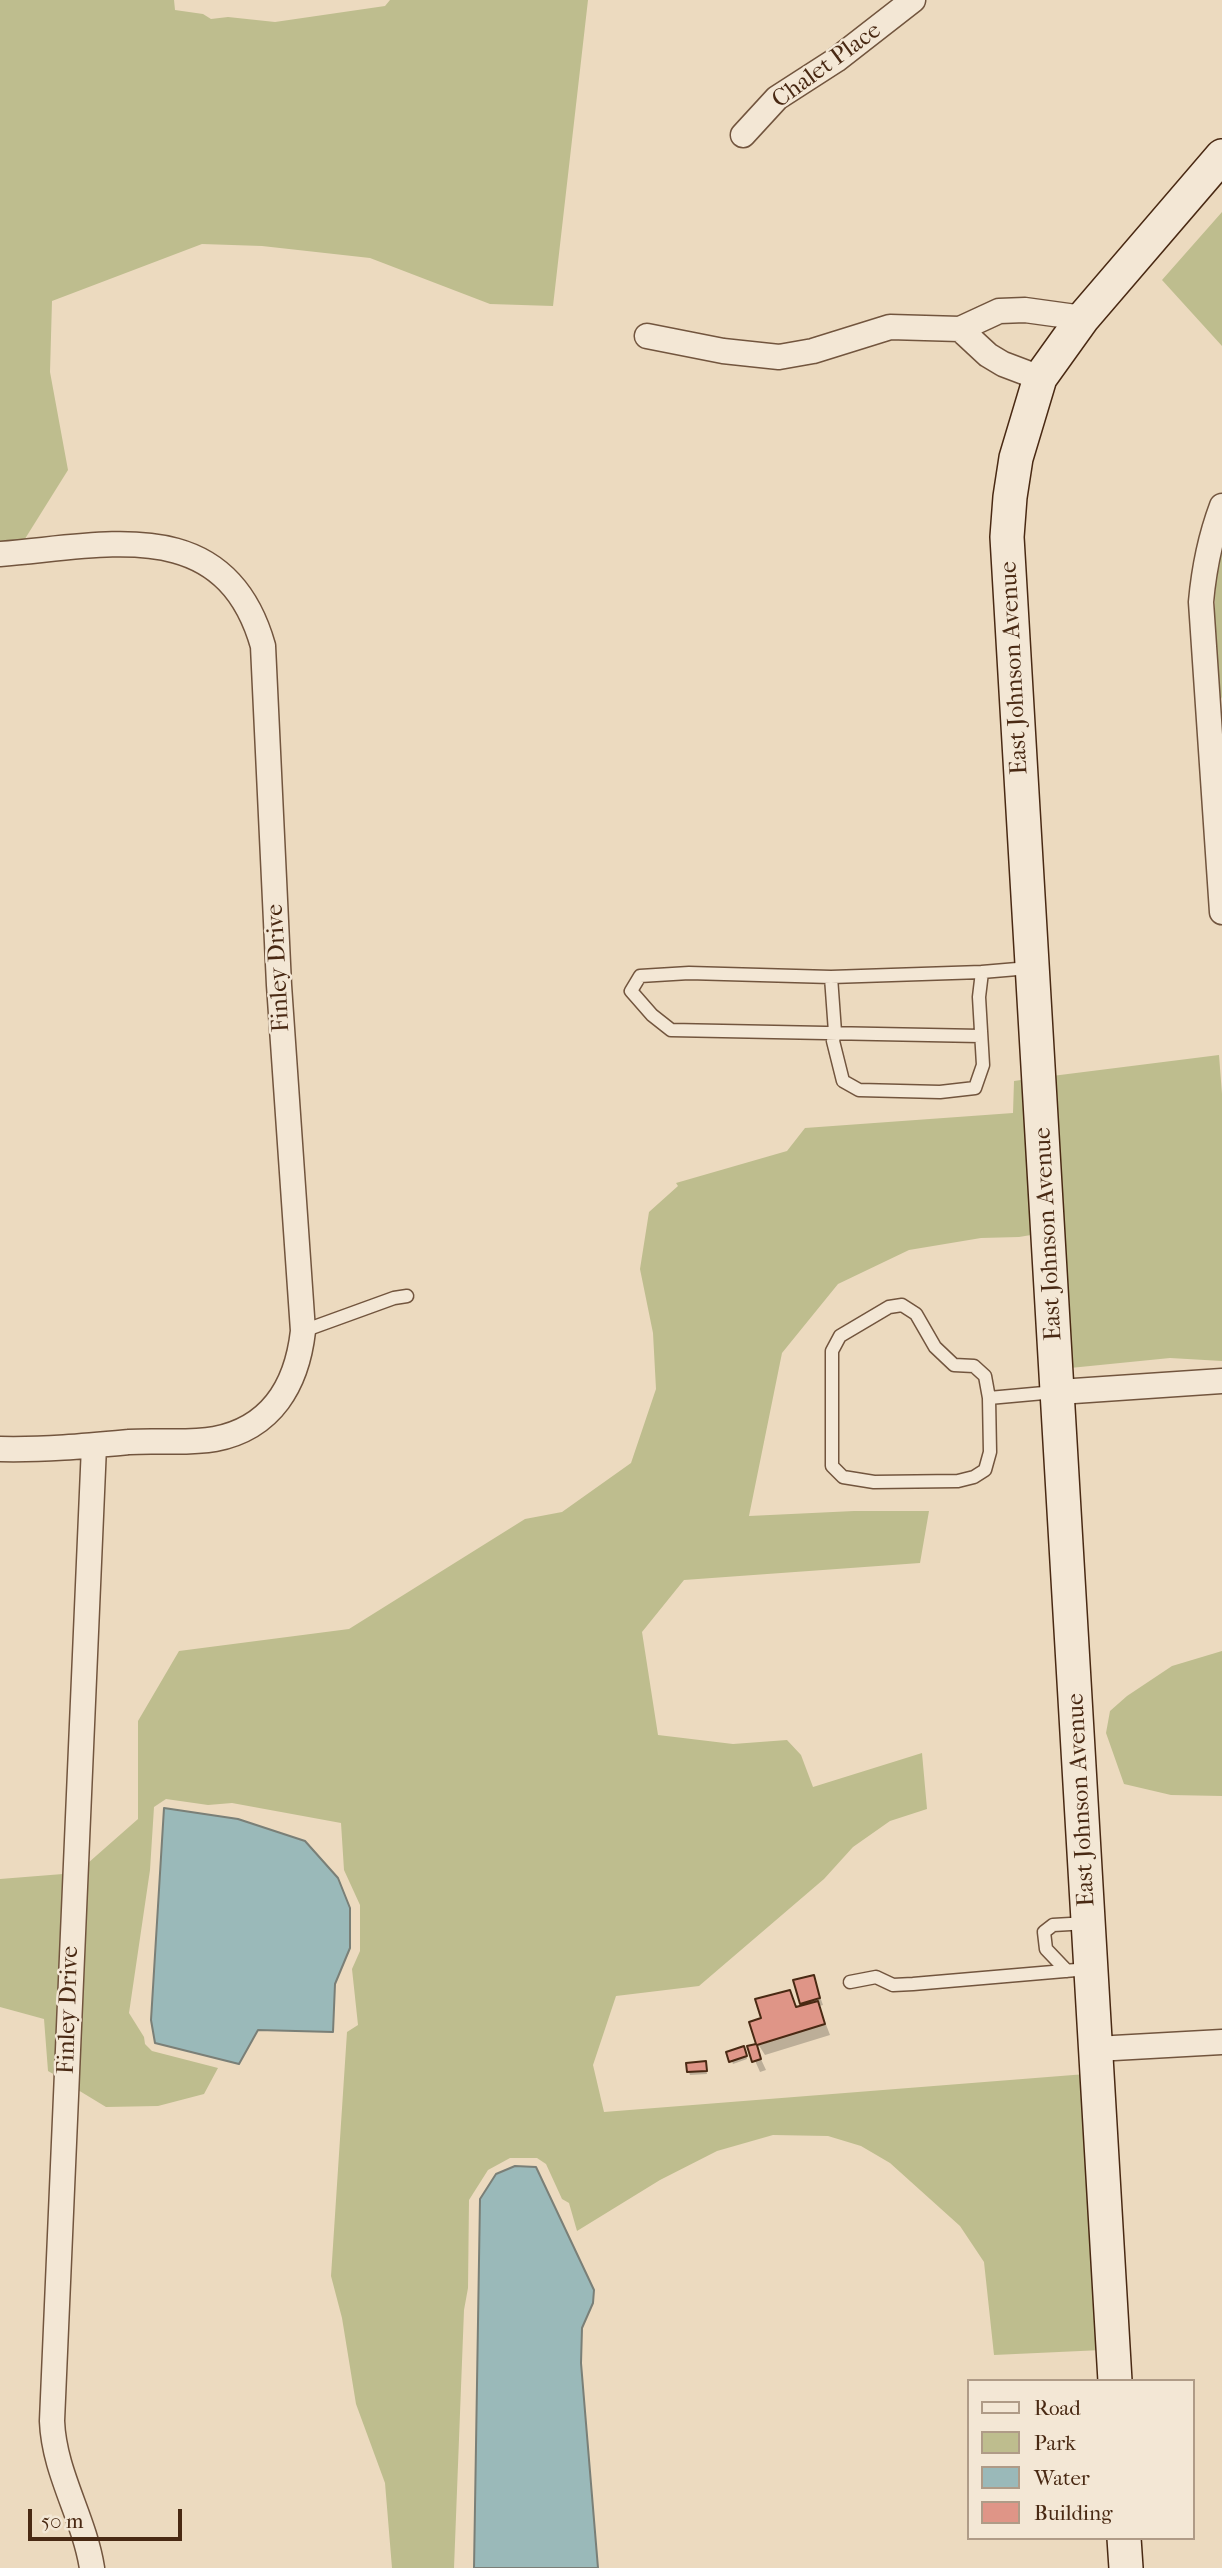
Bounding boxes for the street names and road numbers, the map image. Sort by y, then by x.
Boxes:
street label: Chalet Place [767,17,887,115]
street label: East Johnson Avenue [995,561,1035,775]
street label: Finley Drive [261,903,297,1033]
street label: East Johnson Avenue [1029,1127,1069,1341]
street label: East Johnson Avenue [1062,1693,1102,1907]
street label: Finley Drive [52,1945,86,2075]

